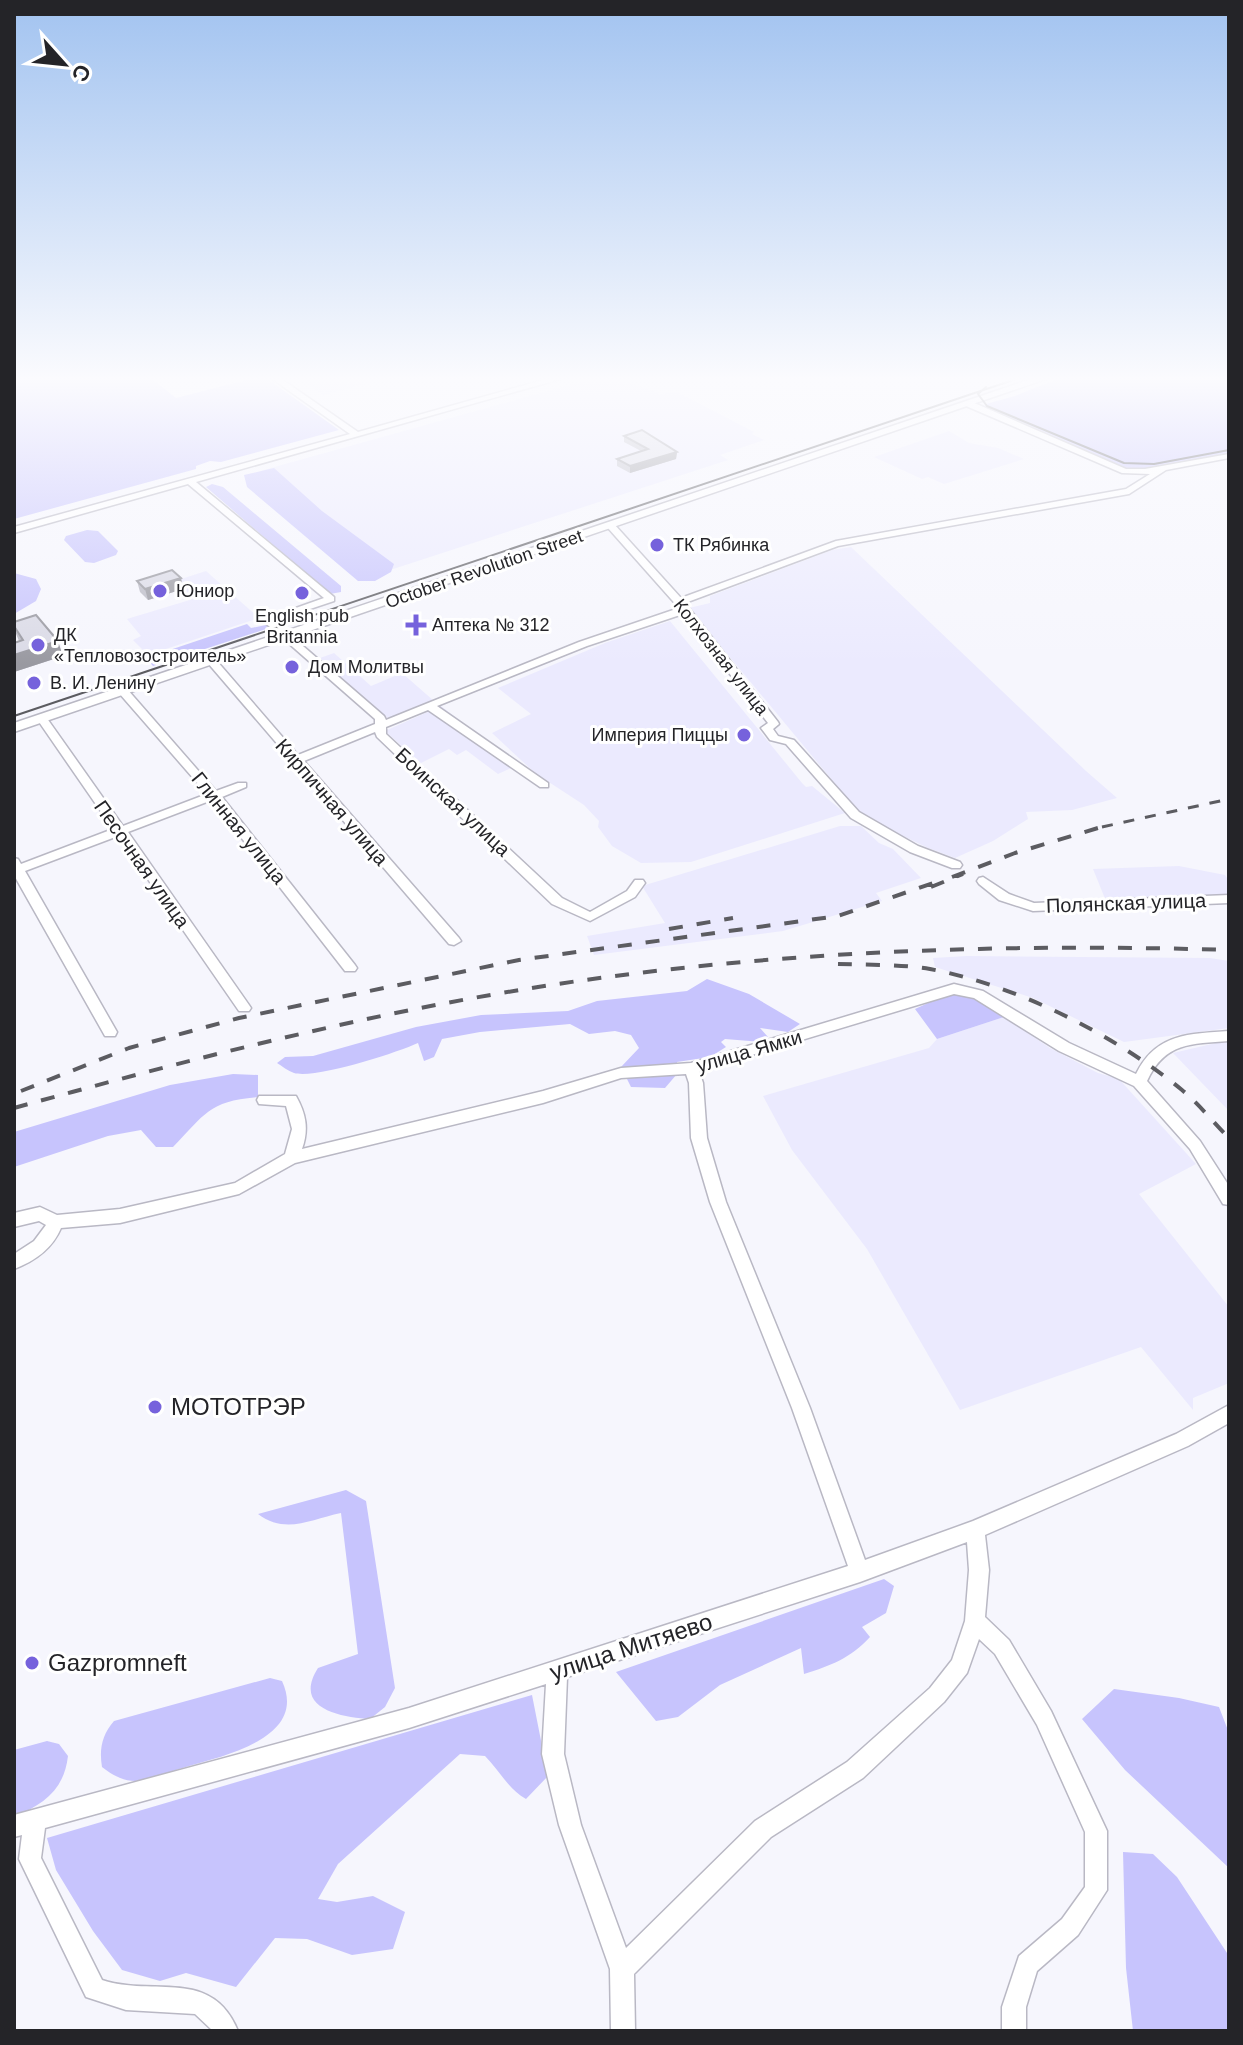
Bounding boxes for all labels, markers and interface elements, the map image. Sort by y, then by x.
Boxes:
north arrow [24,24,104,104]
text: С [67,60,96,86]
street label: October Revolution Street [383,526,585,612]
place label: ТК Рябинка [673,535,770,555]
marker: ТК Рябинка [648,536,666,554]
place label: Юниор [176,581,234,601]
marker: Юниор [151,582,169,600]
marker: English pub Britannia [293,584,311,602]
street label: Колхозная улица [670,595,773,720]
place label: English pub Britannia [255,606,349,647]
place label: Аптека № 312 [432,615,549,635]
marker: Аптека № 312 [407,616,425,634]
place label: ДК «Тепловозостроитель» [54,625,246,666]
marker: ДК «Тепловозостроитель» [29,636,47,654]
place label: Дом Молитвы [308,657,424,677]
marker: Дом Молитвы [283,658,301,676]
place label: В. И. Ленину [50,673,156,693]
marker: В. И. Ленину [25,674,43,692]
place label: Империя Пиццы [592,725,728,745]
marker: Империя Пиццы [735,726,753,744]
street label: Кирпичная улица [271,734,393,870]
street label: Боинская улица [391,743,515,861]
street label: Глинная улица [187,768,291,889]
street label: Песочная улица [90,796,195,933]
street label: Полянская улица [1046,889,1207,917]
street label: улица Ямки [694,1025,804,1077]
place label: МОТОТРЭР [171,1393,306,1420]
marker: МОТОТРЭР [146,1398,164,1416]
street label: улица Митяево [546,1608,715,1686]
place label: Gazpromneft [48,1649,187,1676]
marker: Gazpromneft [23,1654,41,1672]

